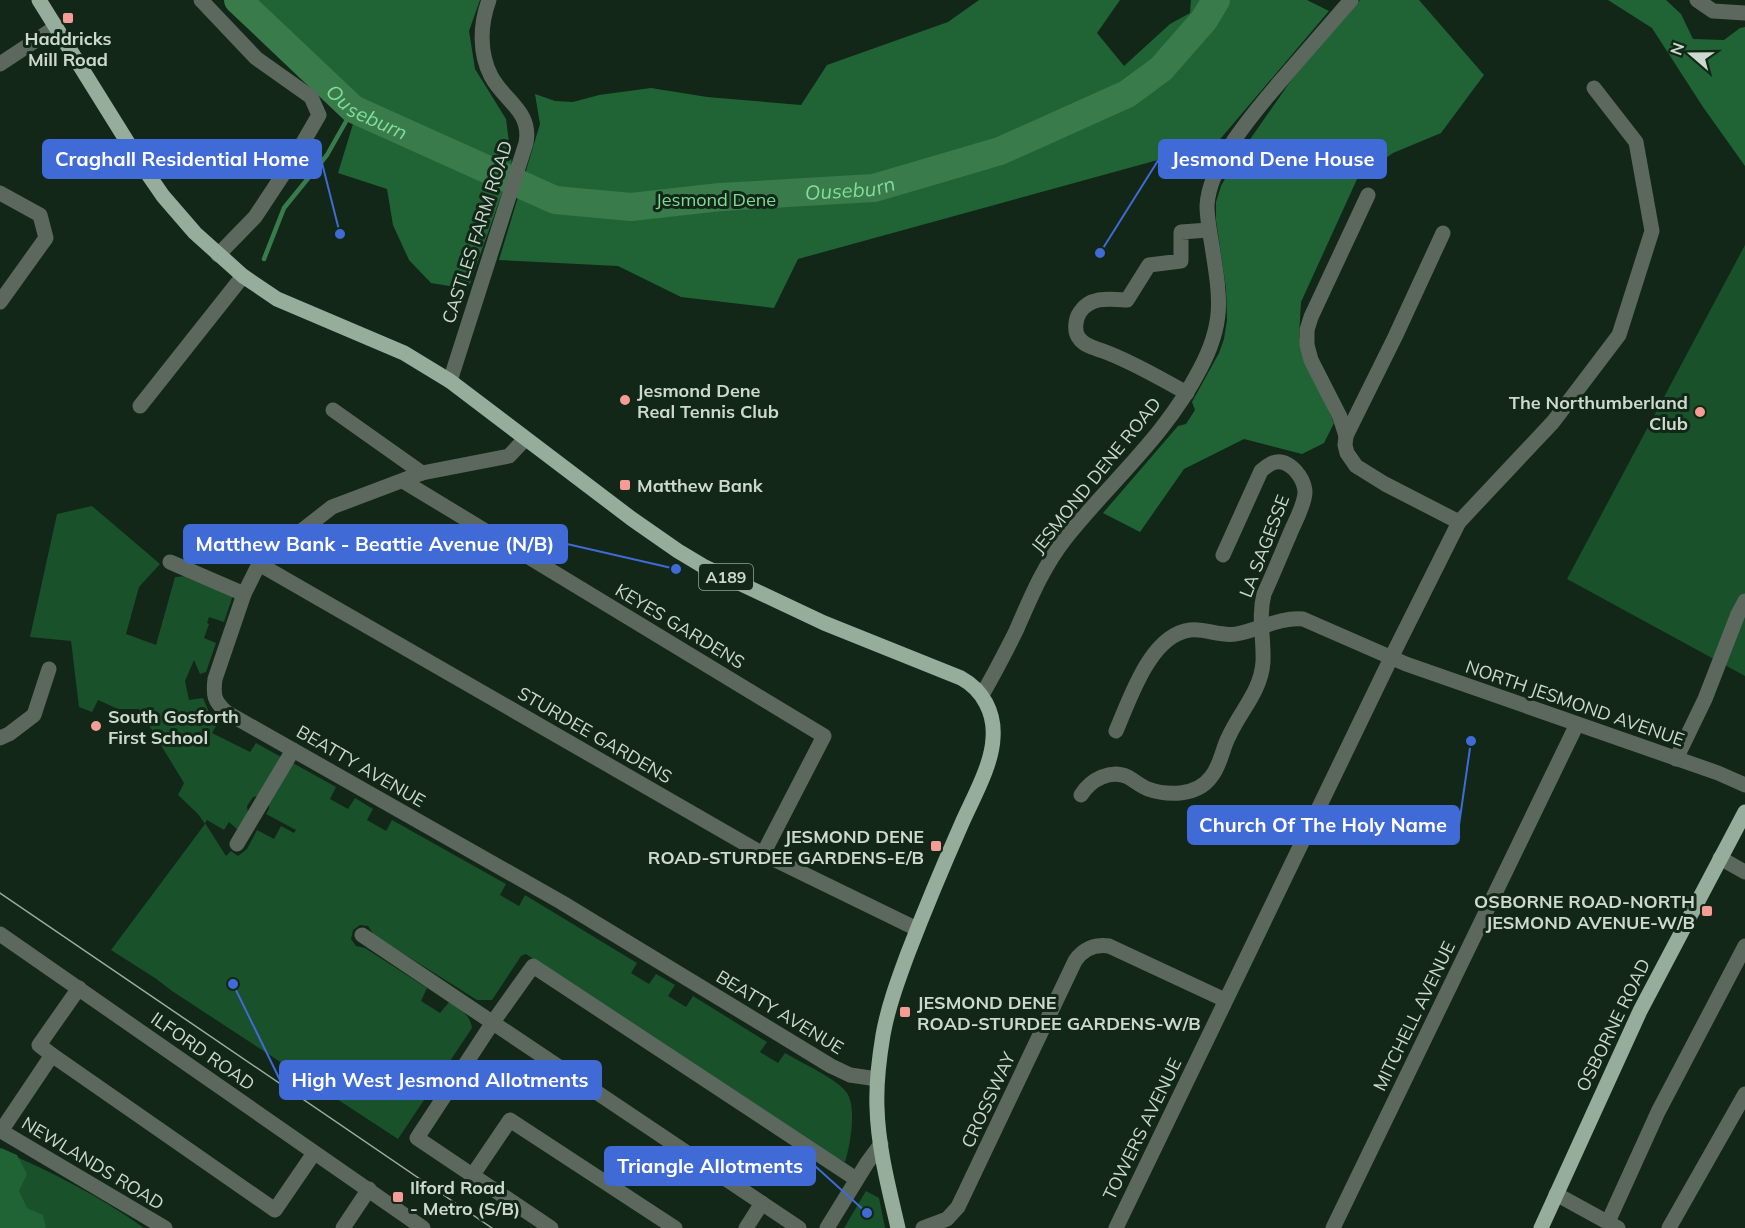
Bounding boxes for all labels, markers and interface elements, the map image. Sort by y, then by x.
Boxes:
marker: Haddricks Mill Road [61,11,75,25]
north arrow [1661,24,1721,84]
place label: Haddricks Mill Road [24,27,112,71]
text: N [1665,40,1688,58]
water label: Ouseburn [321,78,412,145]
street label: CASTLES FARM ROAD [437,138,517,326]
callout: Craghall Residential Home [43,140,321,178]
callout: Jesmond Dene House [1159,140,1386,178]
text: Craghall Residential Home [55,146,309,171]
text: Jesmond Dene House [1172,146,1374,171]
water label: Ouseburn [804,170,898,205]
park label: Jesmond Dene [656,188,776,211]
place label: Jesmond Dene Real Tennis Club [637,379,779,423]
place label: The Northumberland Club [1509,391,1688,435]
street label: JESMOND DENE ROAD [1026,392,1166,558]
marker: Jesmond Dene Real Tennis Club [618,393,632,407]
marker: The Northumberland Club [1693,405,1707,419]
place label: Matthew Bank [637,474,764,497]
marker: Matthew Bank [618,478,632,492]
street label: LA SAGESSE [1234,491,1294,601]
callout: Matthew Bank - Beattie Avenue (N/B) [184,525,567,563]
text: Matthew Bank - Beattie Avenue (N/B) [196,531,554,556]
road number: A189 [699,564,753,590]
street label: KEYES GARDENS [611,578,749,674]
street label: NORTH JESMOND AVENUE [1463,655,1687,751]
street label: STURDEE GARDENS [514,681,676,789]
place label: South Gosforth First School [108,705,239,749]
marker: South Gosforth First School [89,719,103,733]
street label: BEATTY AVENUE [293,720,429,812]
callout: Church Of The Holy Name [1188,806,1459,844]
text: Church Of The Holy Name [1199,812,1447,837]
place label: JESMOND DENE ROAD-STURDEE GARDENS-E/B [648,825,924,869]
marker: JESMOND DENE ROAD-STURDEE GARDENS-E/B [929,839,943,853]
place label: OSBORNE ROAD-NORTH JESMOND AVENUE-W/B [1474,890,1695,934]
marker: OSBORNE ROAD-NORTH JESMOND AVENUE-W/B [1700,904,1714,918]
street label: MITCHELL AVENUE [1368,937,1460,1095]
street label: OSBORNE ROAD [1571,955,1655,1095]
street label: BEATTY AVENUE [712,965,848,1059]
place label: JESMOND DENE ROAD-STURDEE GARDENS-W/B [917,991,1201,1035]
marker: JESMOND DENE ROAD-STURDEE GARDENS-W/B [898,1005,912,1019]
street label: ILFORD ROAD [147,1007,259,1095]
street label: CROSSWAY [956,1048,1021,1151]
street label: TOWERS AVENUE [1098,1054,1186,1204]
callout: High West Jesmond Allotments [280,1061,601,1099]
text: High West Jesmond Allotments [291,1067,589,1092]
street label: NEWLANDS ROAD [18,1111,168,1215]
callout: Triangle Allotments [605,1147,815,1185]
text: Triangle Allotments [617,1153,803,1178]
place label: Ilford Road - Metro (S/B) [410,1176,520,1220]
marker: Ilford Road - Metro (S/B) [391,1190,405,1204]

